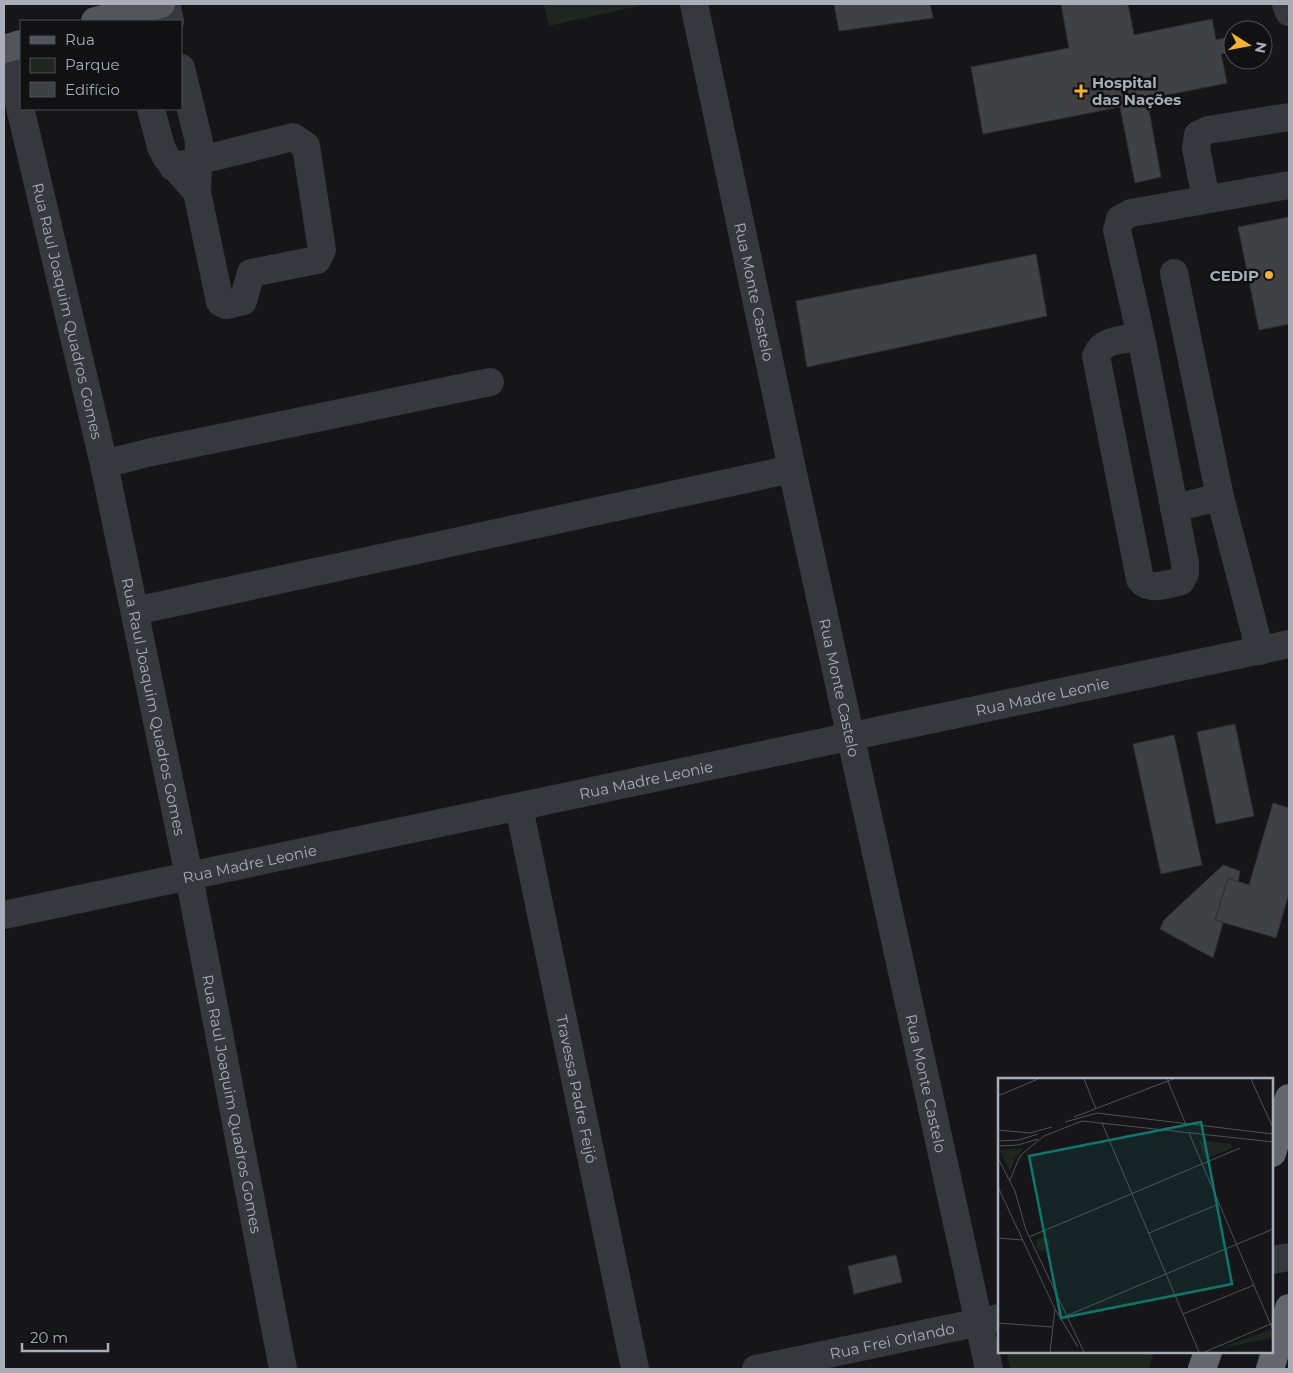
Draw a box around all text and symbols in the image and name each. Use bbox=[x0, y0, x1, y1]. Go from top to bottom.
legend bbox=[20, 20, 182, 110]
north arrow bbox=[1223, 20, 1273, 70]
text: Rua bbox=[65, 30, 95, 49]
text: N bbox=[1251, 40, 1271, 55]
text: Parque bbox=[65, 55, 120, 74]
place label: Hospital das Nações bbox=[1092, 73, 1181, 109]
text: Edifício bbox=[65, 80, 120, 99]
marker: Hospital das Nações bbox=[1074, 84, 1088, 98]
street label: Rua Raul Joaquim Quadros Gomes bbox=[29, 181, 107, 441]
street label: Rua Monte Castelo bbox=[731, 220, 779, 363]
place label: CEDIP bbox=[1210, 266, 1259, 285]
marker: CEDIP bbox=[1263, 269, 1275, 281]
street label: Rua Raul Joaquim Quadros Gomes bbox=[118, 576, 190, 837]
street label: Rua Monte Castelo bbox=[815, 616, 864, 759]
street label: Rua Madre Leonie bbox=[973, 673, 1111, 719]
street label: Rua Madre Leonie bbox=[577, 756, 715, 803]
street label: Rua Madre Leonie bbox=[181, 840, 318, 887]
street label: Rua Raul Joaquim Quadros Gomes bbox=[198, 973, 266, 1235]
street label: Rua Monte Castelo bbox=[902, 1012, 951, 1154]
street label: Travessa Padre Feijó bbox=[553, 1013, 602, 1165]
inset map bbox=[998, 1078, 1273, 1353]
street label: Rua Frei Orlando bbox=[828, 1318, 956, 1363]
scale bar bbox=[22, 1320, 109, 1352]
text: 20 m bbox=[30, 1328, 68, 1347]

